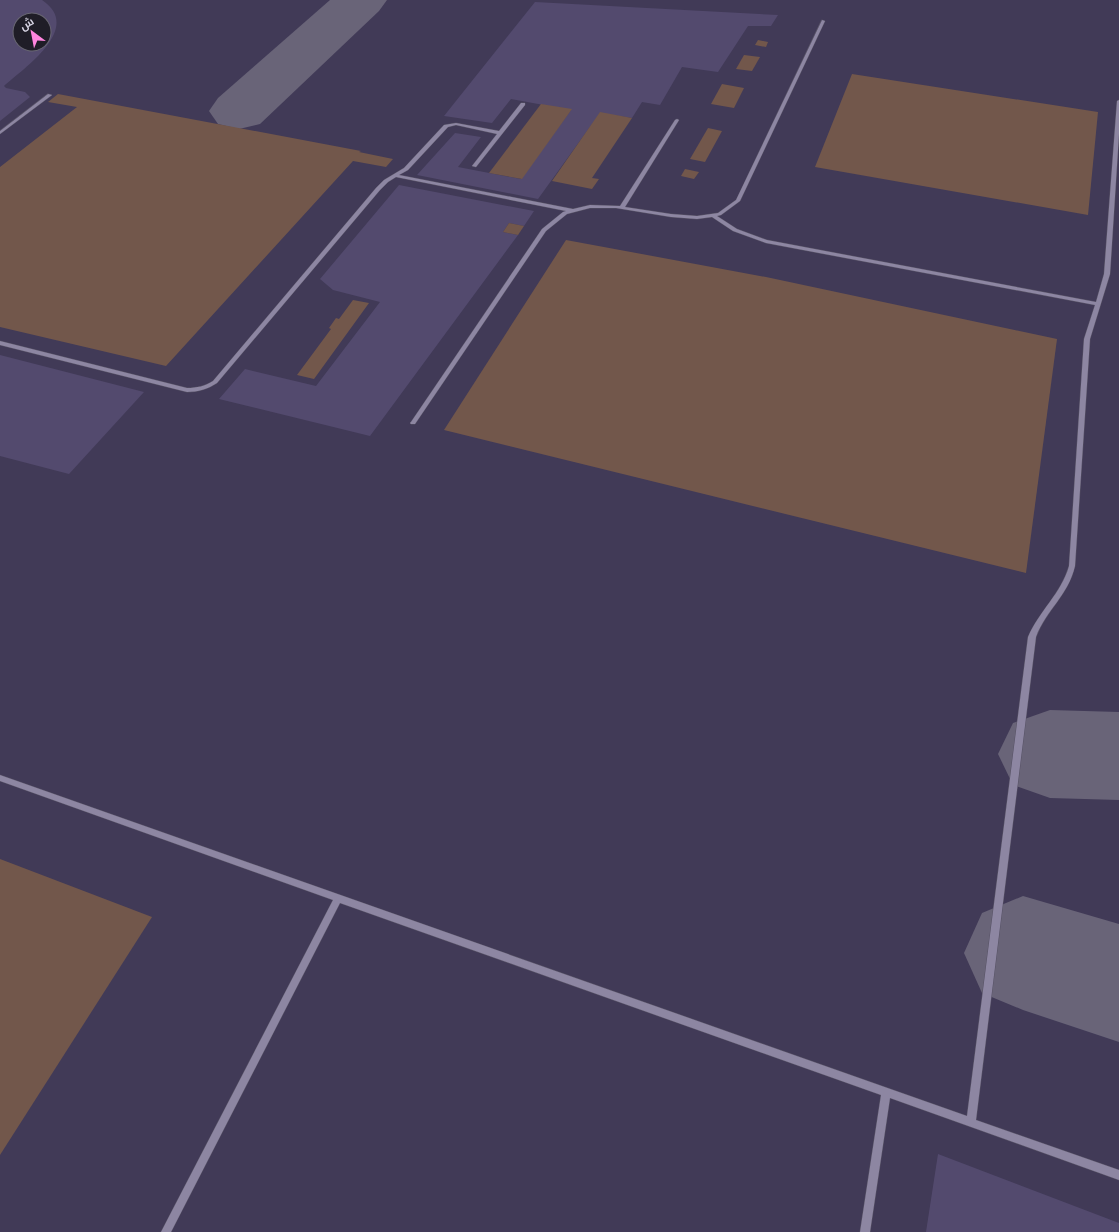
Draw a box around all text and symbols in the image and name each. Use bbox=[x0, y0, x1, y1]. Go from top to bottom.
north arrow bbox=[12, 12, 52, 52]
text: ش bbox=[18, 15, 36, 33]

